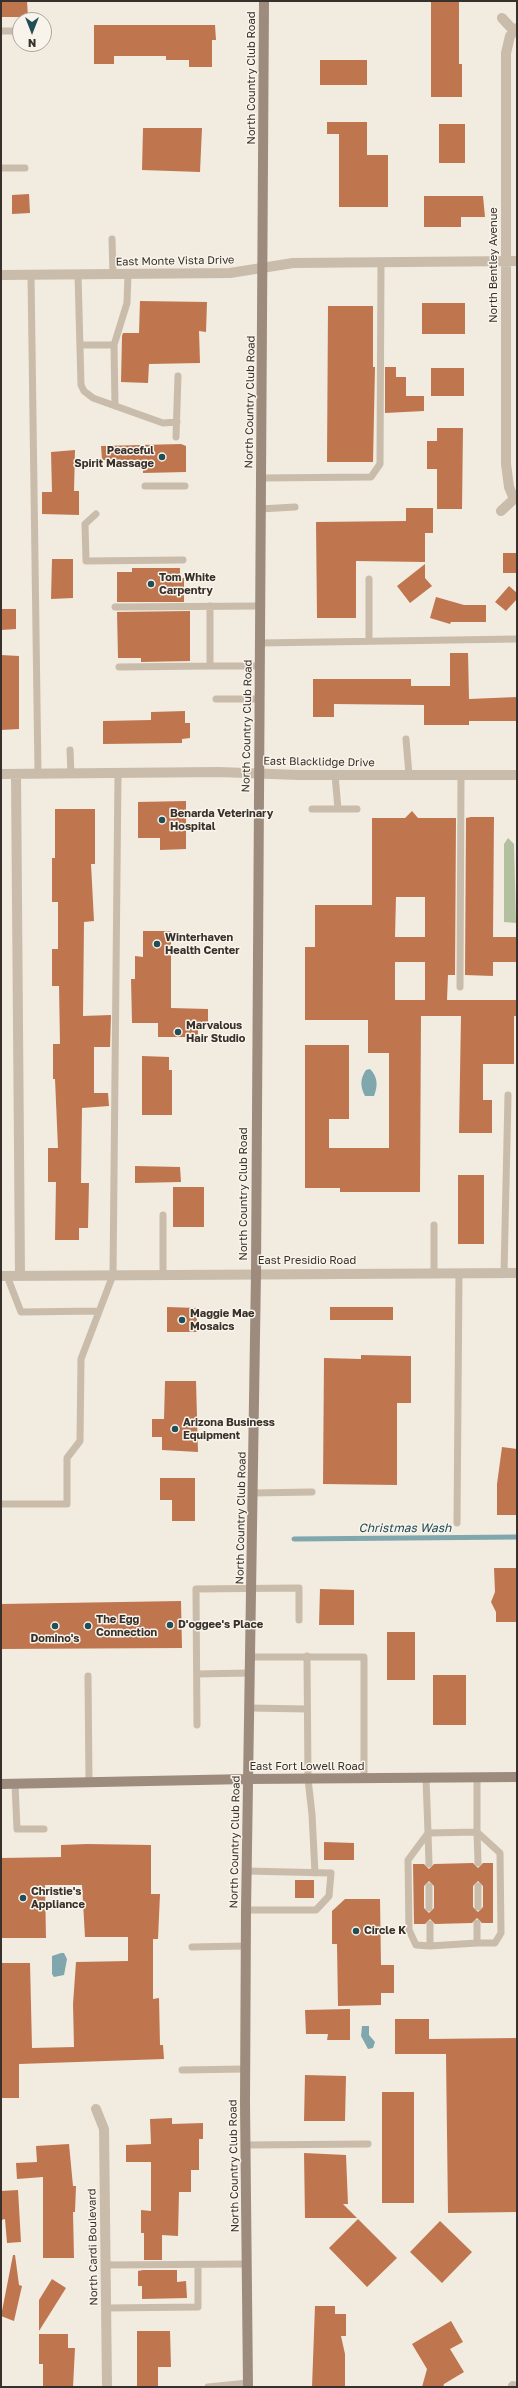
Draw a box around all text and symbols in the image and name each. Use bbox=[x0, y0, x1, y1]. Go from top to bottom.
north arrow bbox=[12, 12, 52, 52]
street label: North Country Club Road bbox=[245, 12, 259, 144]
text: N bbox=[28, 37, 36, 50]
street label: North Bentley Avenue bbox=[487, 207, 501, 323]
street label: East Monte Vista Drive bbox=[115, 253, 235, 269]
street label: North Country Club Road bbox=[242, 335, 258, 469]
place label: Peaceful Spirit Massage bbox=[74, 444, 154, 470]
marker: Peaceful Spirit Massage bbox=[157, 452, 167, 462]
place label: Tom White Carpentry bbox=[159, 571, 216, 597]
marker: Tom White Carpentry bbox=[146, 579, 156, 589]
street label: North Country Club Road bbox=[239, 659, 255, 793]
street label: East Blacklidge Drive bbox=[263, 754, 375, 770]
place label: Benarda Veterinary Hospital bbox=[170, 807, 273, 833]
marker: Benarda Veterinary Hospital bbox=[157, 815, 167, 825]
place label: Winterhaven Health Center bbox=[165, 931, 240, 957]
marker: Winterhaven Health Center bbox=[152, 939, 162, 949]
place label: Marvalous Hair Studio bbox=[186, 1019, 245, 1045]
marker: Marvalous Hair Studio bbox=[173, 1027, 183, 1037]
street label: North Country Club Road bbox=[237, 1128, 251, 1260]
street label: East Presidio Road bbox=[258, 1254, 356, 1268]
place label: Maggie Mae Mosaics bbox=[190, 1307, 255, 1333]
marker: Maggie Mae Mosaics bbox=[177, 1315, 187, 1325]
place label: Arizona Business Equipment bbox=[183, 1416, 275, 1442]
marker: Arizona Business Equipment bbox=[170, 1424, 180, 1434]
street label: North Country Club Road bbox=[233, 1451, 249, 1585]
water label: Christmas Wash bbox=[359, 1521, 451, 1535]
place label: The Egg Connection bbox=[96, 1613, 157, 1639]
place label: D'oggee's Place bbox=[178, 1618, 263, 1632]
marker: D'oggee's Place bbox=[165, 1620, 175, 1630]
marker: Domino's bbox=[50, 1621, 60, 1631]
marker: The Egg Connection bbox=[83, 1621, 93, 1631]
place label: Domino's bbox=[30, 1632, 80, 1646]
street label: East Fort Lowell Road bbox=[249, 1760, 365, 1774]
street label: North Country Club Road bbox=[227, 1775, 243, 1909]
place label: Christie's Appliance bbox=[31, 1885, 85, 1911]
marker: Christie's Appliance bbox=[18, 1893, 28, 1903]
place label: Circle K bbox=[364, 1924, 406, 1938]
marker: Circle K bbox=[351, 1926, 361, 1936]
street label: North Country Club Road bbox=[226, 2099, 242, 2233]
street label: North Cardi Boulevard bbox=[85, 2188, 101, 2306]

